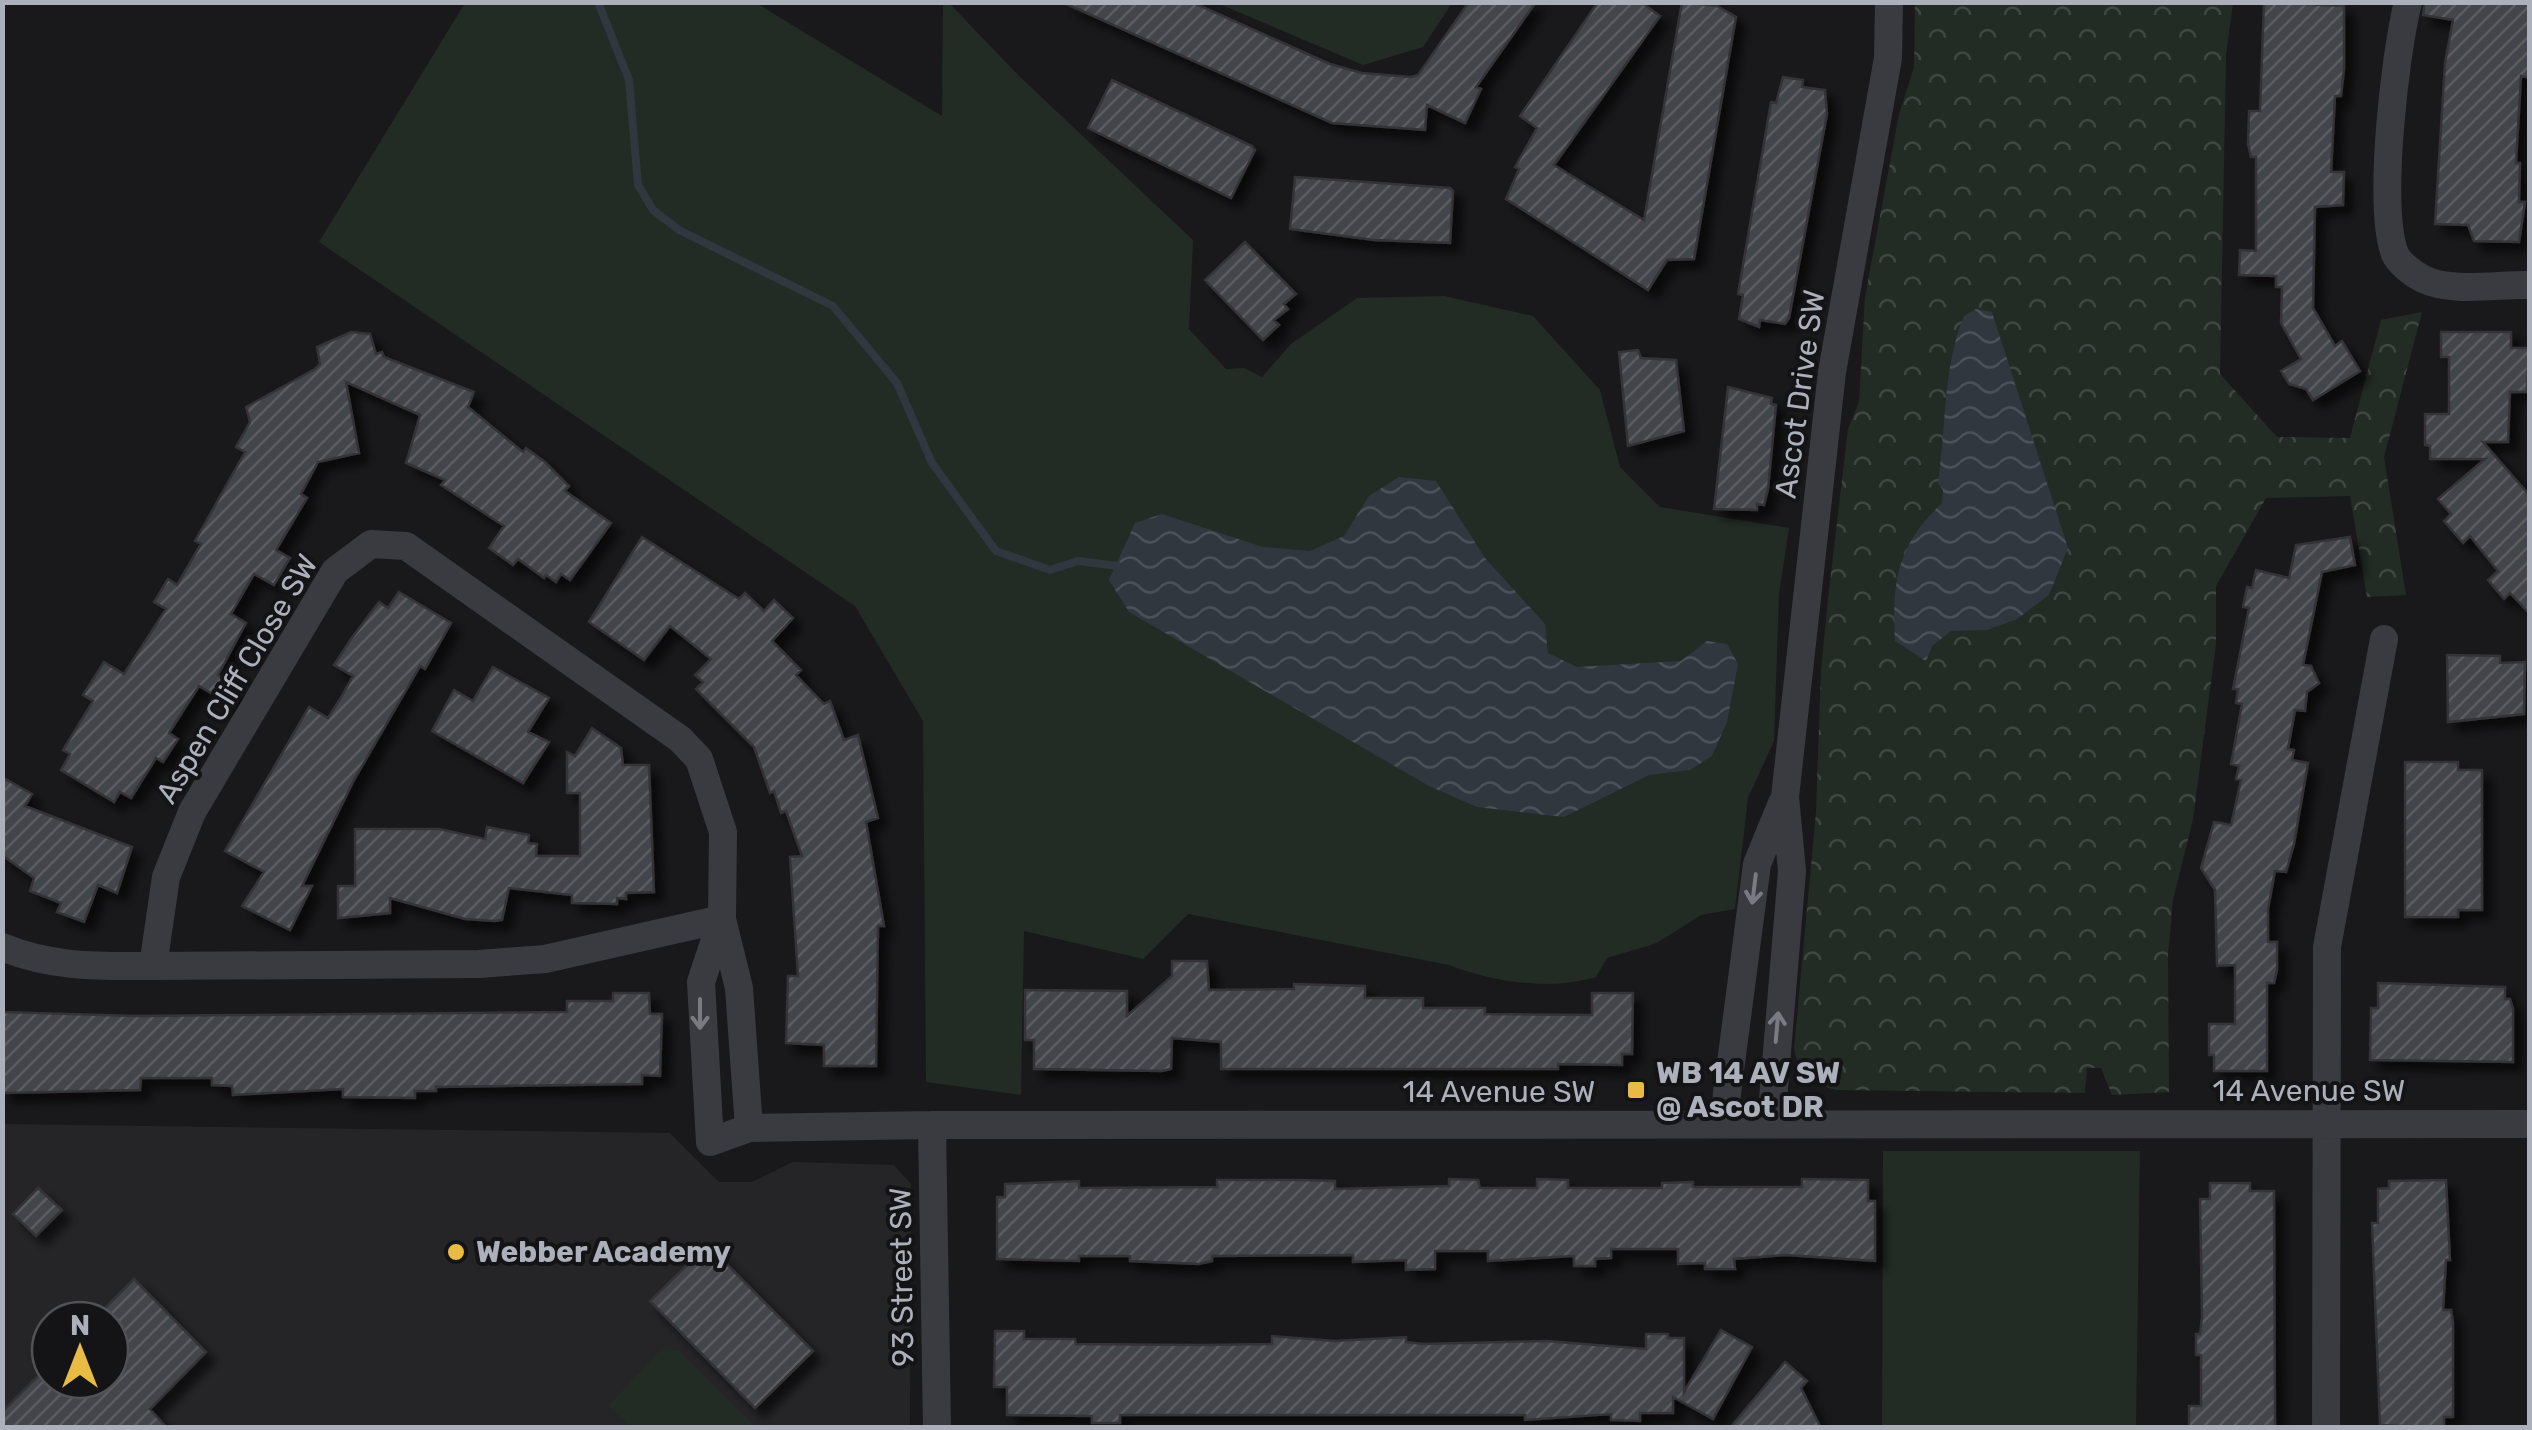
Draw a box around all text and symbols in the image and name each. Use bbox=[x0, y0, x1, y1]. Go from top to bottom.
street label: Ascot Drive SW bbox=[1768, 288, 1832, 500]
street label: Aspen Cliff Close SW bbox=[148, 548, 326, 810]
one-way arrow bbox=[1744, 872, 1763, 904]
one-way arrow bbox=[690, 996, 710, 1029]
one-way arrow bbox=[1768, 1011, 1787, 1043]
place label: WB 14 AV SW @ Ascot DR bbox=[1656, 1055, 1840, 1125]
street label: 14 Avenue SW bbox=[2213, 1073, 2405, 1109]
street label: 14 Avenue SW bbox=[1403, 1074, 1595, 1110]
marker: WB 14 AV SW @ Ascot DR bbox=[1625, 1079, 1647, 1101]
street label: 93 Street SW bbox=[882, 1187, 922, 1367]
place label: Webber Academy bbox=[476, 1234, 731, 1270]
marker: Webber Academy bbox=[445, 1241, 467, 1263]
north arrow bbox=[30, 1300, 130, 1400]
text: N bbox=[70, 1309, 90, 1342]

